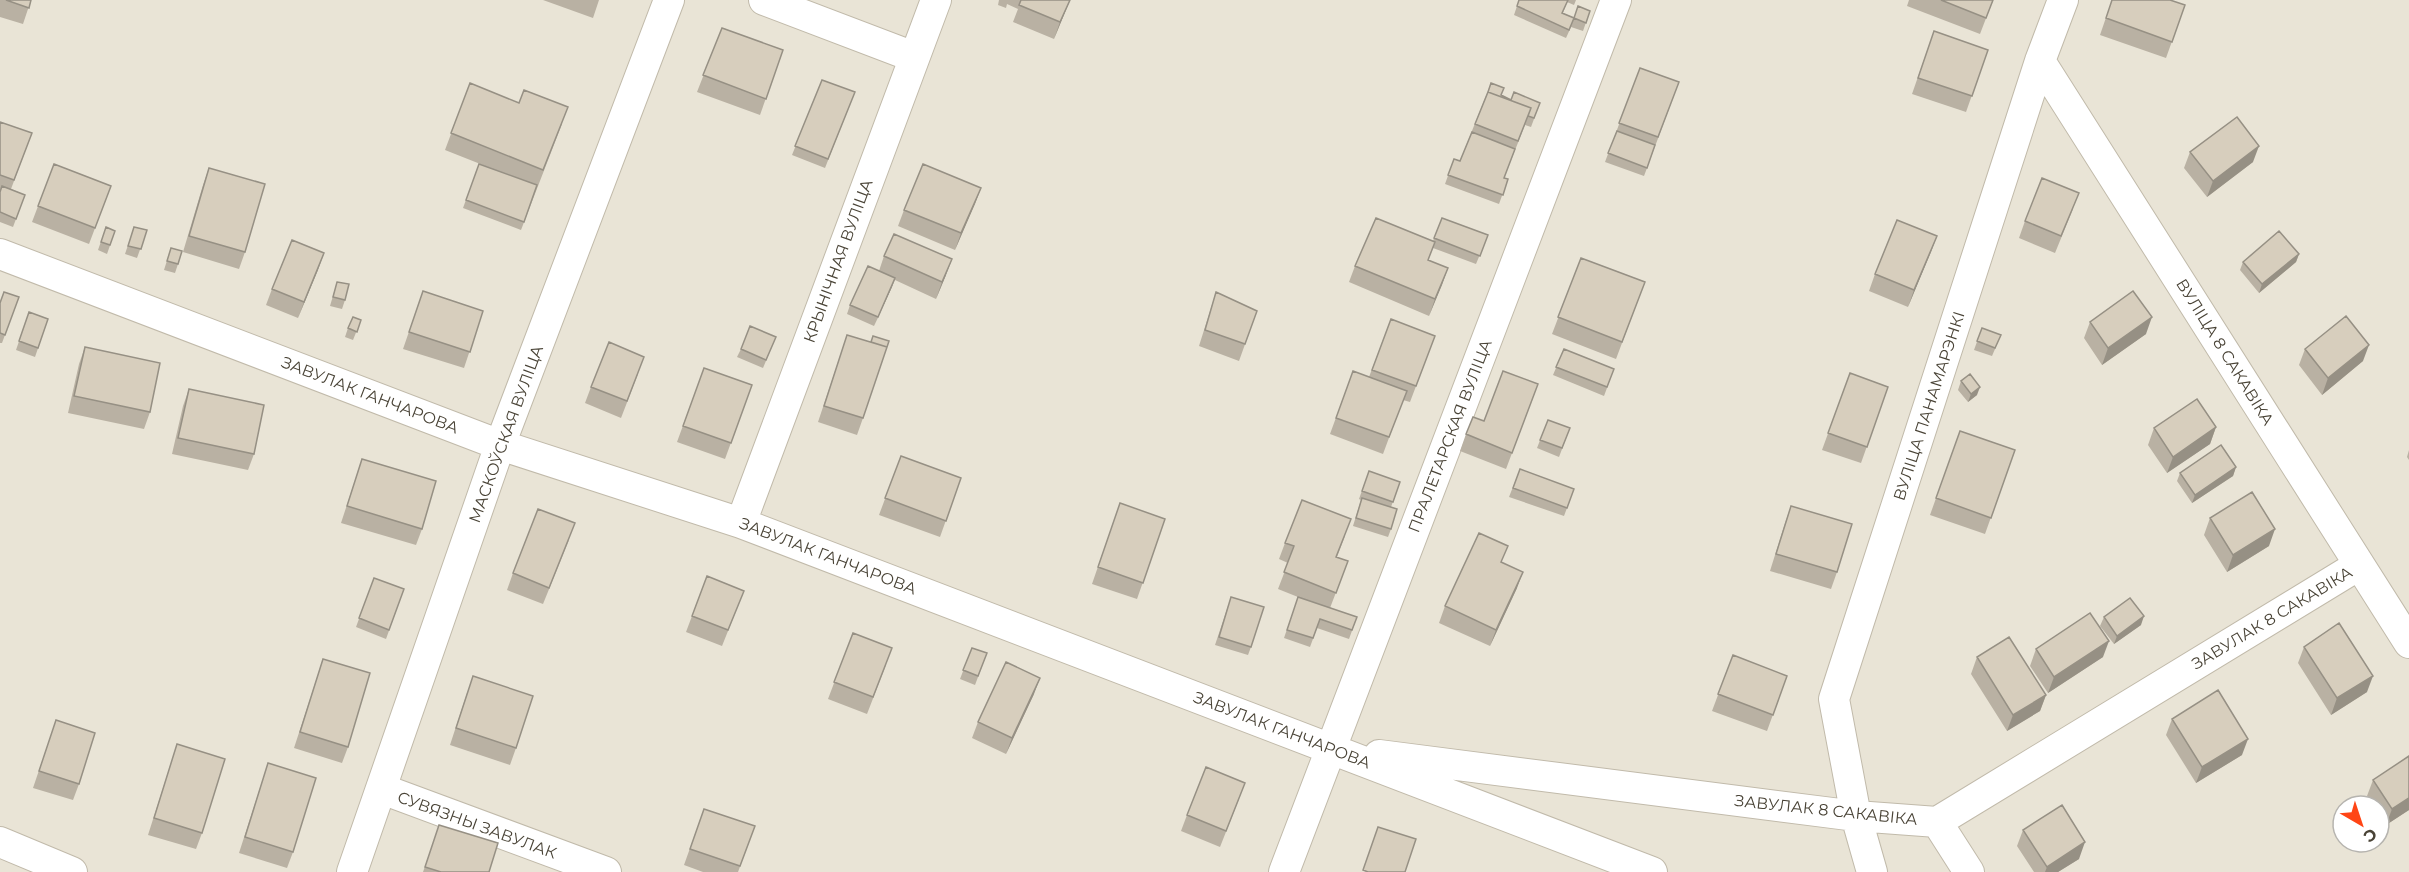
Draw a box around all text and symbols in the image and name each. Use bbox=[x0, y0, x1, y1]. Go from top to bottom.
street label: КРЫНІЧНАЯ ВУЛІЦА bbox=[800, 177, 876, 345]
street label: ВУЛІЦА 8 САКАВІКА bbox=[2172, 275, 2278, 429]
street label: ВУЛІЦА ПАНАМАРЭНКІ bbox=[1889, 309, 1969, 503]
street label: ПРАЛЕТАРСКАЯ ВУЛІЦА bbox=[1404, 337, 1496, 535]
street label: МАСКОЎСКАЯ ВУЛІЦА bbox=[465, 342, 547, 525]
street label: ЗАВУЛАК ГАНЧАРОВА bbox=[279, 352, 461, 438]
street label: ЗАВУЛАК ГАНЧАРОВА bbox=[737, 513, 919, 599]
street label: ЗАВУЛАК 8 САКАВІКА bbox=[2188, 563, 2356, 673]
street label: ЗАВУЛАК ГАНЧАРОВА bbox=[1191, 687, 1373, 773]
street label: СУВЯЗНЫ ЗАВУЛАК bbox=[395, 787, 559, 863]
street label: ЗАВУЛАК 8 САКАВІКА bbox=[1734, 791, 1918, 829]
north arrow bbox=[2331, 794, 2391, 854]
text: С bbox=[2359, 824, 2381, 847]

